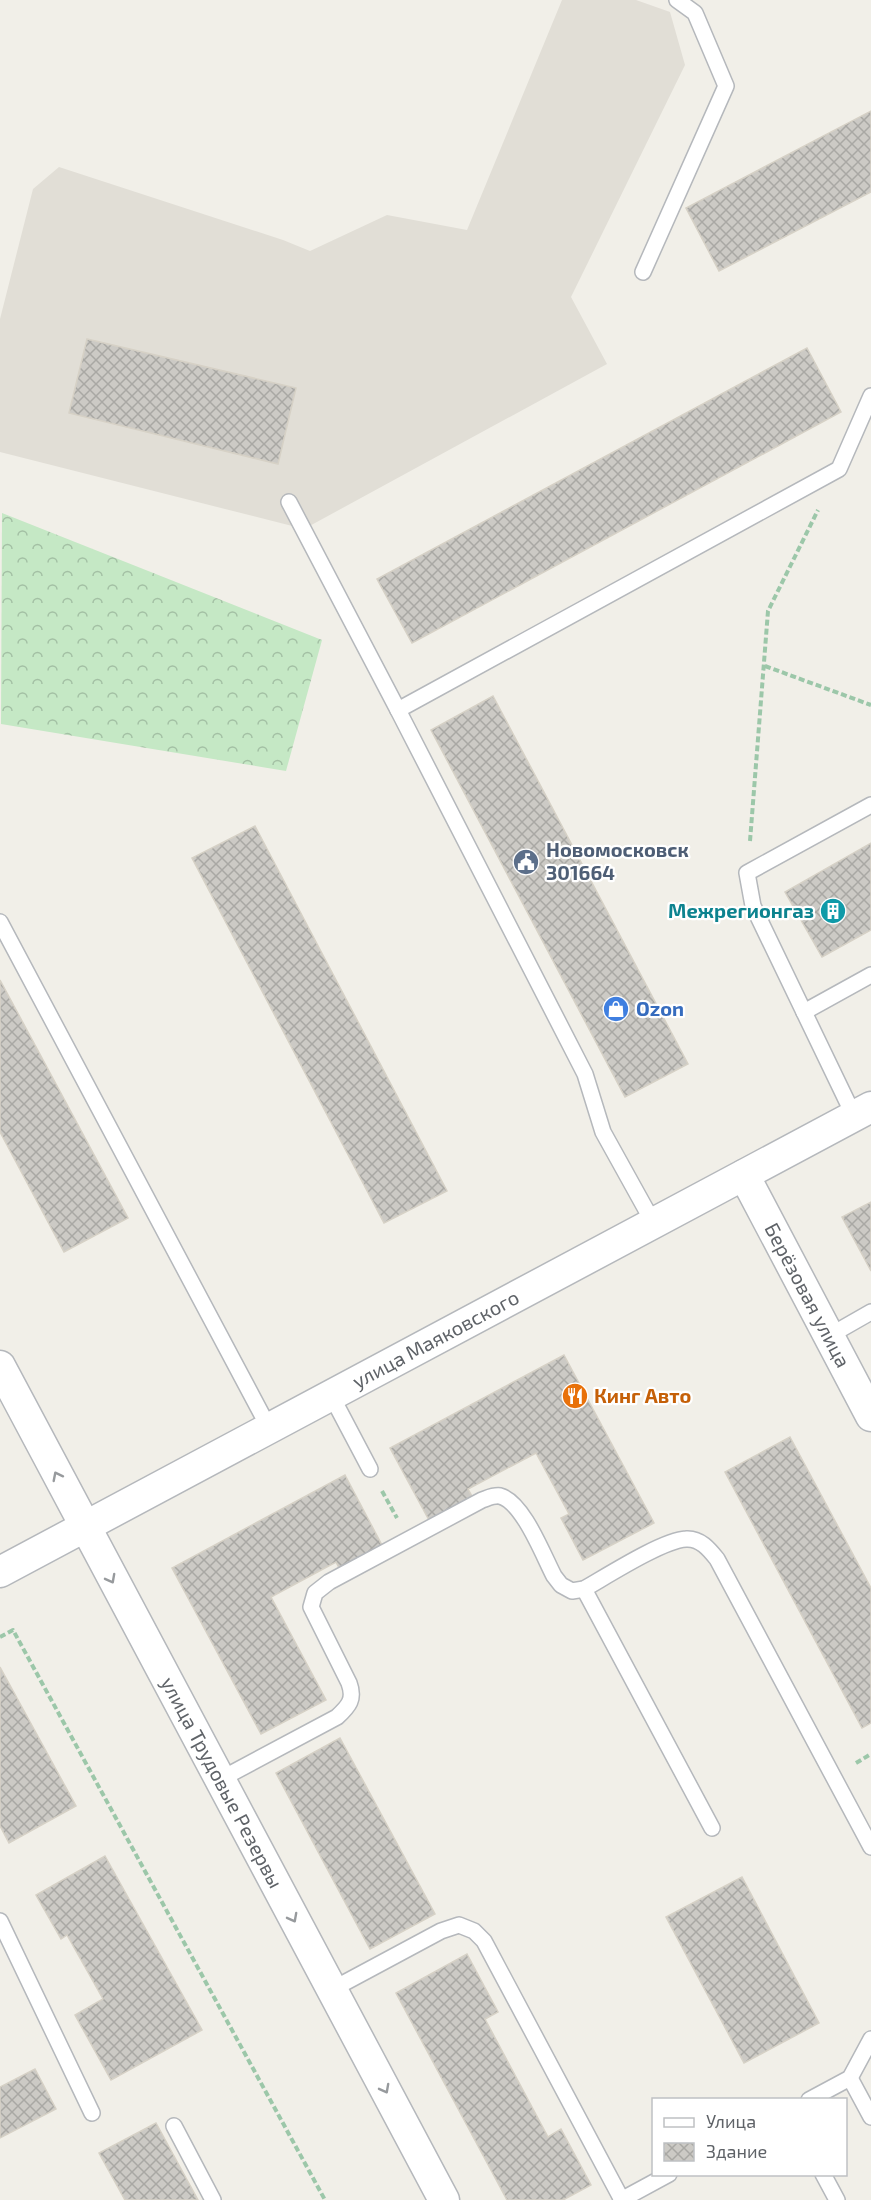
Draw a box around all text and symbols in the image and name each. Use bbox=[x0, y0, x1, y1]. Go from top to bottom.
place label: Новомосковск 301664 bbox=[546, 837, 689, 884]
public building icon: Новомосковск 301664 bbox=[511, 847, 541, 877]
building icon: Межрегионгаз bbox=[818, 896, 848, 926]
place label: Межрегионгаз bbox=[668, 898, 814, 922]
shop icon: Ozon bbox=[601, 994, 631, 1024]
place label: Ozon bbox=[636, 996, 684, 1020]
street label: Берёзовая улица bbox=[760, 1218, 856, 1371]
street label: улица Маяковского bbox=[348, 1284, 523, 1394]
restaurant icon: Кинг Авто bbox=[560, 1381, 590, 1411]
place label: Кинг Авто bbox=[594, 1383, 691, 1407]
one-way arrow bbox=[53, 1471, 64, 1482]
one-way arrow bbox=[104, 1573, 116, 1584]
street label: улица Трудовые Резервы bbox=[156, 1672, 289, 1892]
one-way arrow bbox=[286, 1911, 297, 1922]
one-way arrow bbox=[378, 2083, 389, 2094]
legend bbox=[652, 2098, 847, 2176]
text: Улица bbox=[706, 2110, 756, 2132]
text: Здание bbox=[706, 2140, 767, 2162]

